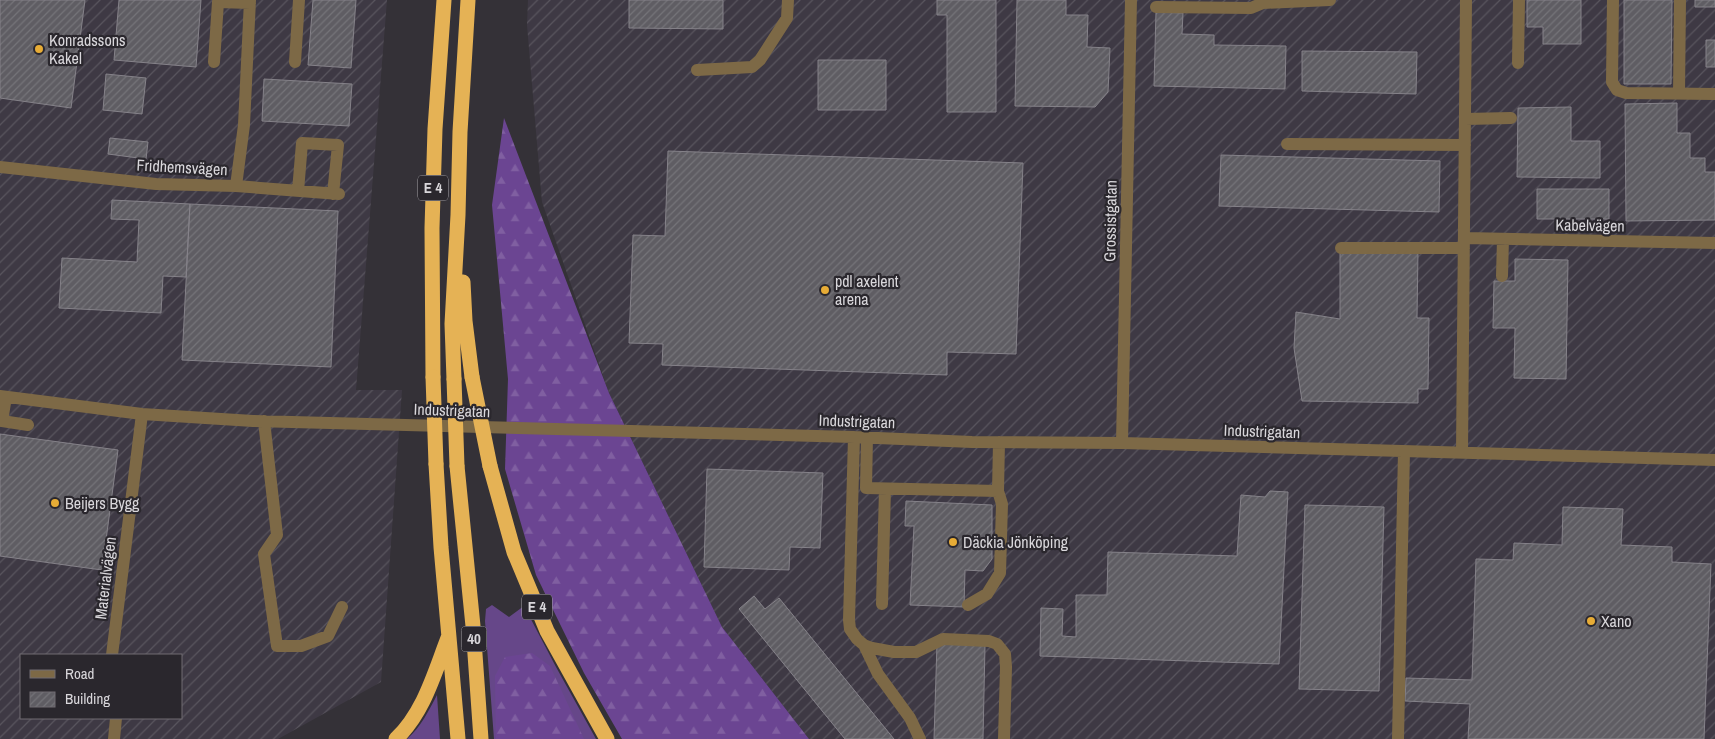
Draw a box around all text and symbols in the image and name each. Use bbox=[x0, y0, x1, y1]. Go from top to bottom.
place label: Konradssons Kakel bbox=[49, 29, 126, 69]
marker: Konradssons Kakel bbox=[33, 43, 45, 55]
street label: Fridhemsvägen bbox=[136, 154, 228, 180]
road number: E 4 bbox=[418, 176, 448, 200]
street label: Grossistgatan bbox=[1098, 180, 1122, 262]
street label: Kabelvägen bbox=[1555, 213, 1625, 237]
place label: pdl axelent arena bbox=[835, 270, 899, 310]
marker: pdl axelent arena bbox=[819, 284, 831, 296]
street label: Industrigatan bbox=[413, 398, 491, 422]
street label: Industrigatan bbox=[818, 409, 896, 433]
street label: Industrigatan bbox=[1223, 419, 1301, 443]
place label: Beijers Bygg bbox=[65, 492, 140, 514]
marker: Beijers Bygg bbox=[49, 497, 61, 509]
place label: Däckia Jönköping bbox=[963, 531, 1069, 553]
street label: Materialvägen bbox=[89, 535, 121, 621]
marker: Däckia Jönköping bbox=[947, 536, 959, 548]
road number: E 4 bbox=[522, 594, 552, 620]
place label: Xano bbox=[1601, 610, 1631, 632]
marker: Xano bbox=[1585, 615, 1597, 627]
road number: 40 bbox=[462, 626, 486, 652]
legend bbox=[20, 654, 182, 719]
text: Road bbox=[65, 663, 94, 684]
text: Building bbox=[65, 688, 110, 709]

